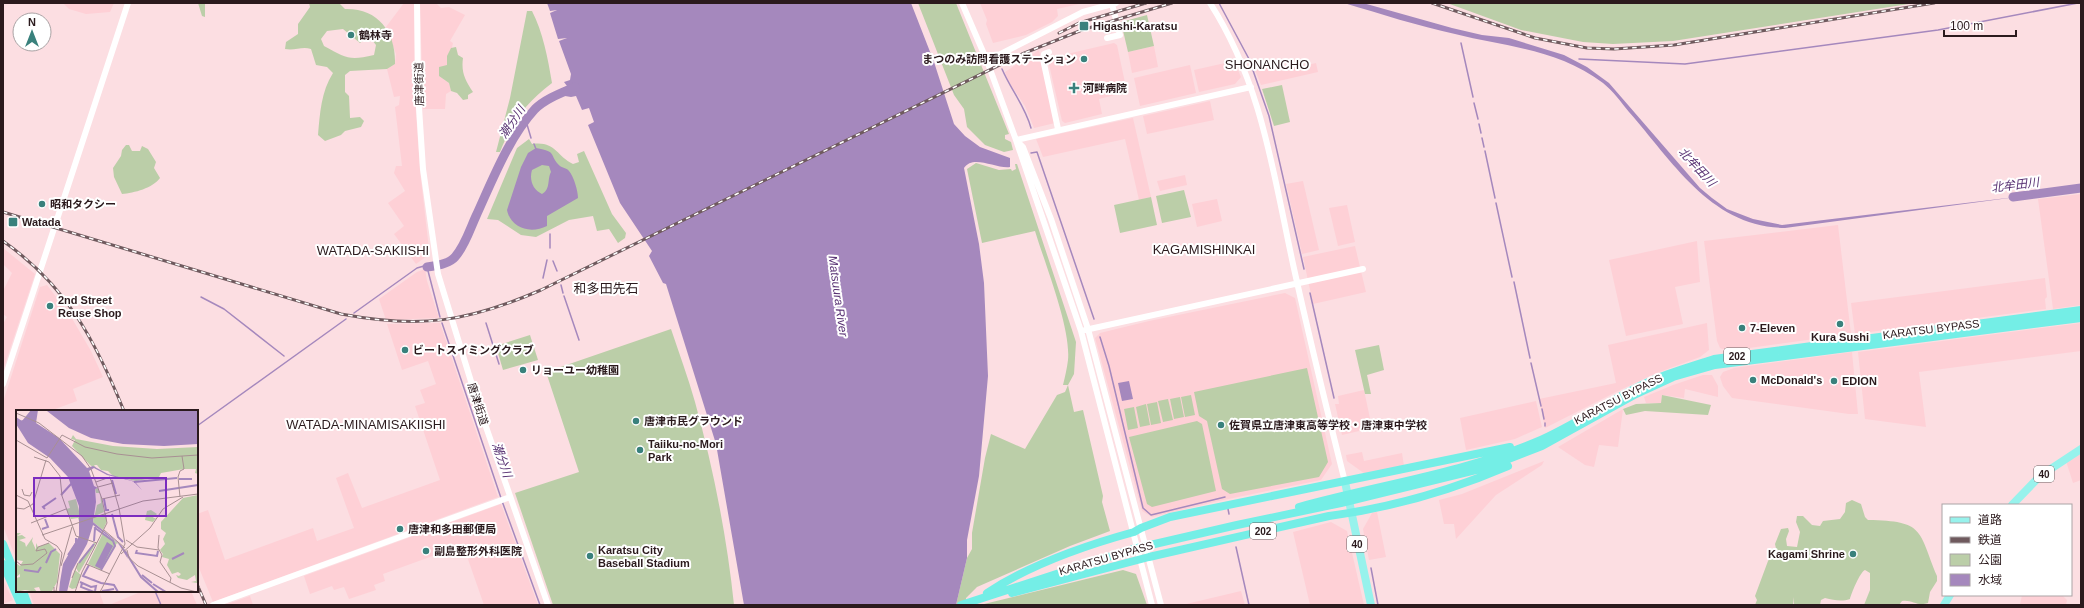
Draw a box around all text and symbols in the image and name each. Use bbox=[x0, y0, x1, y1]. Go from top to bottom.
north arrow bbox=[12, 12, 52, 52]
scale bar bbox=[1944, 12, 2016, 38]
text: N bbox=[28, 16, 36, 28]
text: 100 m bbox=[1950, 19, 1983, 33]
marker: Higashi-Karatsu bbox=[1078, 20, 1090, 32]
place label: Higashi-Karatsu bbox=[1093, 20, 1177, 32]
place label: 鶴林寺 bbox=[358, 29, 392, 41]
marker: 鶴林寺 bbox=[346, 30, 356, 40]
place label: まつのみ訪問看護ステーション bbox=[922, 53, 1076, 65]
marker: まつのみ訪問看護ステーション bbox=[1079, 54, 1089, 64]
district label: SHONANCHO bbox=[1225, 57, 1309, 72]
street label: 唐津街道 bbox=[413, 62, 425, 106]
marker: 河畔病院 bbox=[1068, 82, 1080, 94]
place label: 河畔病院 bbox=[1083, 82, 1127, 94]
water label: 潮分川 bbox=[496, 102, 529, 141]
water label: 北牟田川 bbox=[1676, 145, 1720, 191]
water label: 北牟田川 bbox=[1990, 175, 2042, 195]
place label: 昭和タクシー bbox=[50, 198, 116, 210]
marker: 昭和タクシー bbox=[37, 199, 47, 209]
marker: Watada bbox=[7, 216, 19, 228]
place label: Watada bbox=[22, 216, 62, 228]
district label: KAGAMISHINKAI bbox=[1153, 242, 1255, 257]
district label: WATADA-SAKIISHI bbox=[317, 243, 429, 258]
water label: Matsuura River bbox=[825, 255, 851, 338]
district label: 和多田先石 bbox=[573, 281, 639, 296]
place label: 2nd Street Reuse Shop bbox=[58, 294, 122, 319]
marker: 2nd Street Reuse Shop bbox=[45, 301, 55, 311]
street label: KARATSU BYPASS bbox=[1882, 317, 1980, 341]
marker: Kura Sushi bbox=[1835, 319, 1845, 329]
place label: 7-Eleven bbox=[1750, 322, 1796, 334]
marker: 7-Eleven bbox=[1737, 323, 1747, 333]
place label: Kura Sushi bbox=[1811, 331, 1869, 343]
place label: ビートスイミングクラブ bbox=[413, 344, 534, 356]
marker: ビートスイミングクラブ bbox=[400, 345, 410, 355]
road number: 202 bbox=[1724, 348, 1750, 364]
place label: リョーユー幼稚園 bbox=[531, 364, 619, 376]
marker: リョーユー幼稚園 bbox=[518, 365, 528, 375]
street label: KARATSU BYPASS bbox=[1572, 372, 1664, 426]
place label: McDonald's bbox=[1761, 374, 1822, 386]
marker: McDonald's bbox=[1748, 375, 1758, 385]
place label: EDION bbox=[1842, 375, 1877, 387]
marker: EDION bbox=[1829, 376, 1839, 386]
street label: 唐津街道 bbox=[465, 381, 491, 427]
inset map bbox=[16, 410, 198, 592]
place label: 唐津市民グラウンド bbox=[644, 415, 743, 427]
marker: 唐津市民グラウンド bbox=[631, 416, 641, 426]
district label: WATADA-MINAMISAKIISHI bbox=[286, 417, 446, 432]
place label: 佐賀県立唐津東高等学校・唐津東中学校 bbox=[1229, 419, 1427, 431]
marker: 佐賀県立唐津東高等学校・唐津東中学校 bbox=[1216, 420, 1226, 430]
place label: Taiiku-no-Mori Park bbox=[648, 438, 723, 463]
water label: 潮分川 bbox=[490, 441, 515, 481]
marker: Taiiku-no-Mori Park bbox=[635, 445, 645, 455]
road number: 40 bbox=[2034, 466, 2054, 482]
legend bbox=[1942, 504, 2072, 596]
text: 道路 bbox=[1978, 513, 2002, 527]
place label: 唐津和多田郵便局 bbox=[408, 523, 496, 535]
road number: 202 bbox=[1250, 523, 1276, 539]
marker: 唐津和多田郵便局 bbox=[395, 524, 405, 534]
text: 鉄道 bbox=[1978, 533, 2002, 547]
road number: 40 bbox=[1347, 536, 1367, 552]
street label: KARATSU BYPASS bbox=[1058, 539, 1154, 577]
place label: Karatsu City Baseball Stadium bbox=[598, 544, 690, 569]
place label: 副島整形外科医院 bbox=[434, 545, 522, 557]
marker: 副島整形外科医院 bbox=[421, 546, 431, 556]
place label: Kagami Shrine bbox=[1768, 548, 1845, 560]
marker: Kagami Shrine bbox=[1848, 549, 1858, 559]
marker: Karatsu City Baseball Stadium bbox=[585, 551, 595, 561]
text: 公園 bbox=[1978, 553, 2002, 567]
text: 水域 bbox=[1978, 573, 2002, 587]

